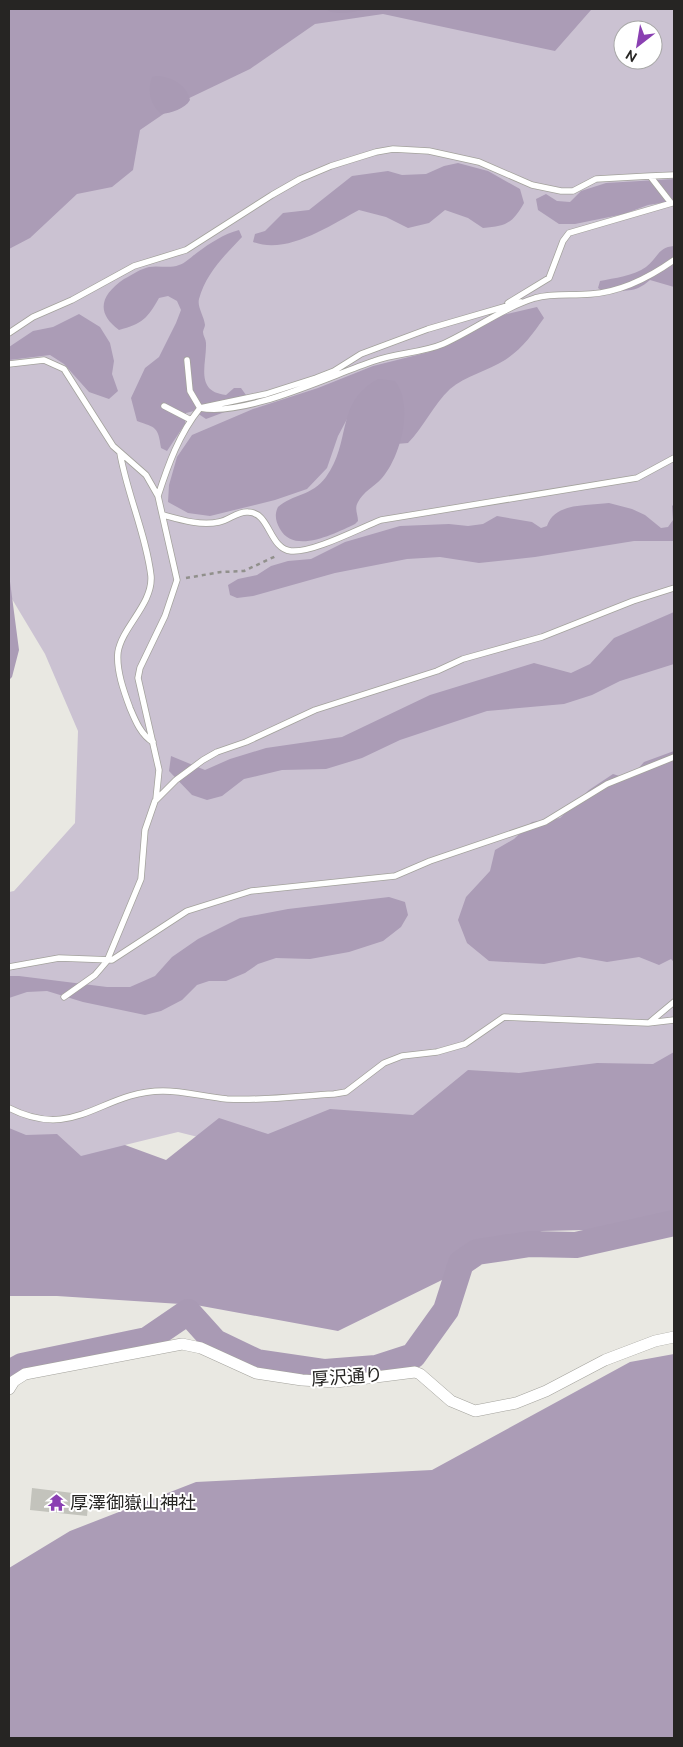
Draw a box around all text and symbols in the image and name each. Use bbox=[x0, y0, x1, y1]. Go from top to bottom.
north arrow bbox=[613, 20, 663, 70]
text: N bbox=[623, 47, 640, 66]
street label: 厚沢通り bbox=[310, 1364, 384, 1388]
place label: 厚澤御嶽山神社 bbox=[70, 1492, 196, 1512]
temple icon: 厚澤御嶽山神社 bbox=[46, 1493, 66, 1513]

